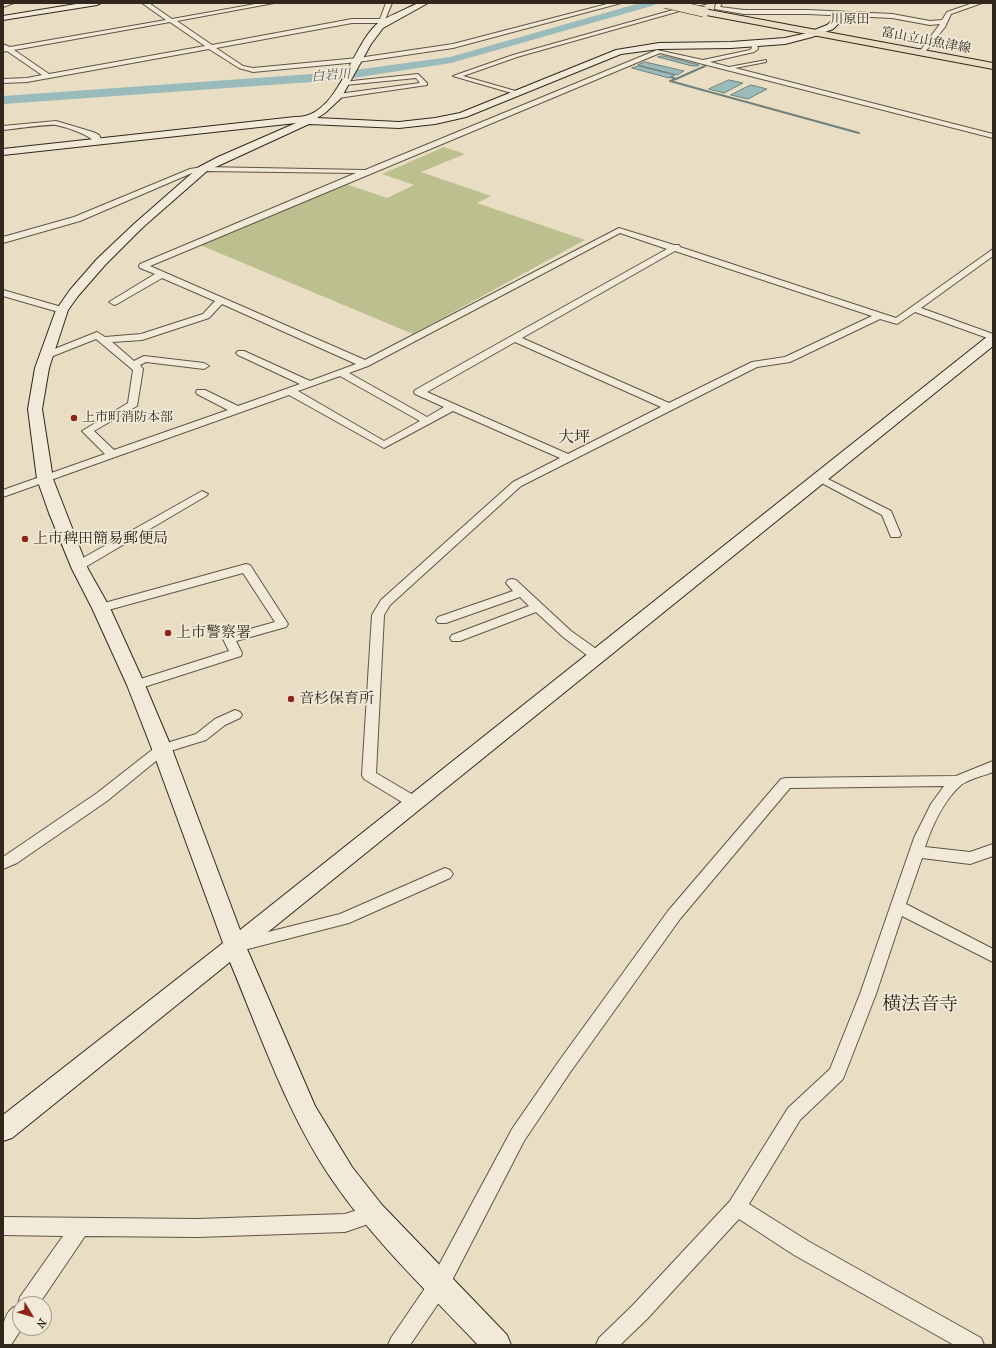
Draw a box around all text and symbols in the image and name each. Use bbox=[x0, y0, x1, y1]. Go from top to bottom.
district label: 川原田 bbox=[831, 12, 869, 28]
street label: 富山立山魚津線 bbox=[880, 25, 972, 57]
water label: 白岩川 bbox=[311, 67, 351, 85]
place label: 上市町消防本部 bbox=[82, 410, 173, 426]
marker: 上市町消防本部 bbox=[69, 413, 79, 423]
district label: 大坪 bbox=[558, 428, 590, 448]
place label: 上市稗田簡易郵便局 bbox=[33, 530, 168, 548]
marker: 上市稗田簡易郵便局 bbox=[20, 534, 30, 544]
place label: 上市警察署 bbox=[176, 624, 251, 642]
marker: 上市警察署 bbox=[163, 628, 173, 638]
place label: 音杉保育所 bbox=[299, 690, 374, 708]
marker: 音杉保育所 bbox=[286, 694, 296, 704]
district label: 横法音寺 bbox=[882, 994, 958, 1016]
north arrow bbox=[12, 1296, 52, 1336]
text: N bbox=[33, 1316, 49, 1330]

